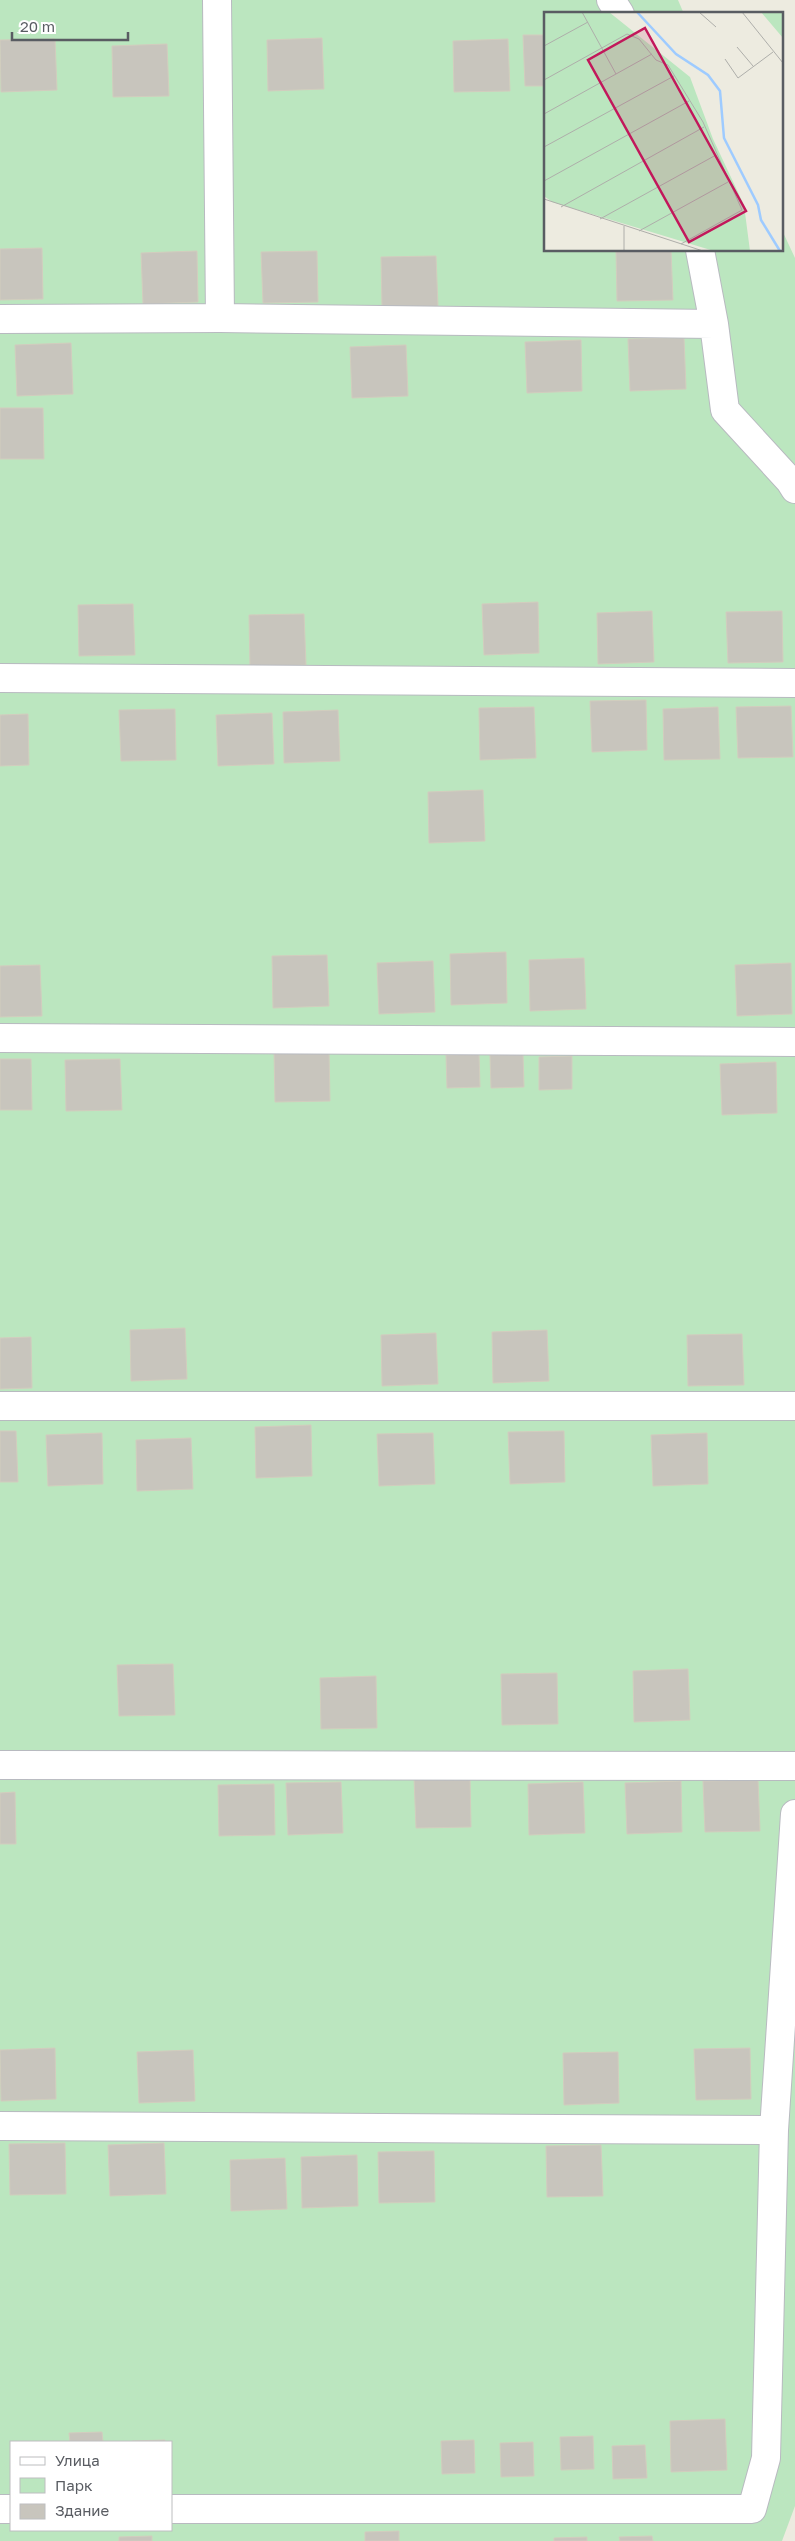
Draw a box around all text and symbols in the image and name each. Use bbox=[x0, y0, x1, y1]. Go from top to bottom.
scale bar bbox=[12, 10, 129, 42]
inset map bbox=[544, 12, 782, 251]
text: 20 m bbox=[20, 17, 55, 35]
legend bbox=[10, 2441, 172, 2531]
text: Улица bbox=[55, 2451, 100, 2469]
text: Парк bbox=[55, 2476, 93, 2494]
text: Здание bbox=[55, 2501, 109, 2519]

